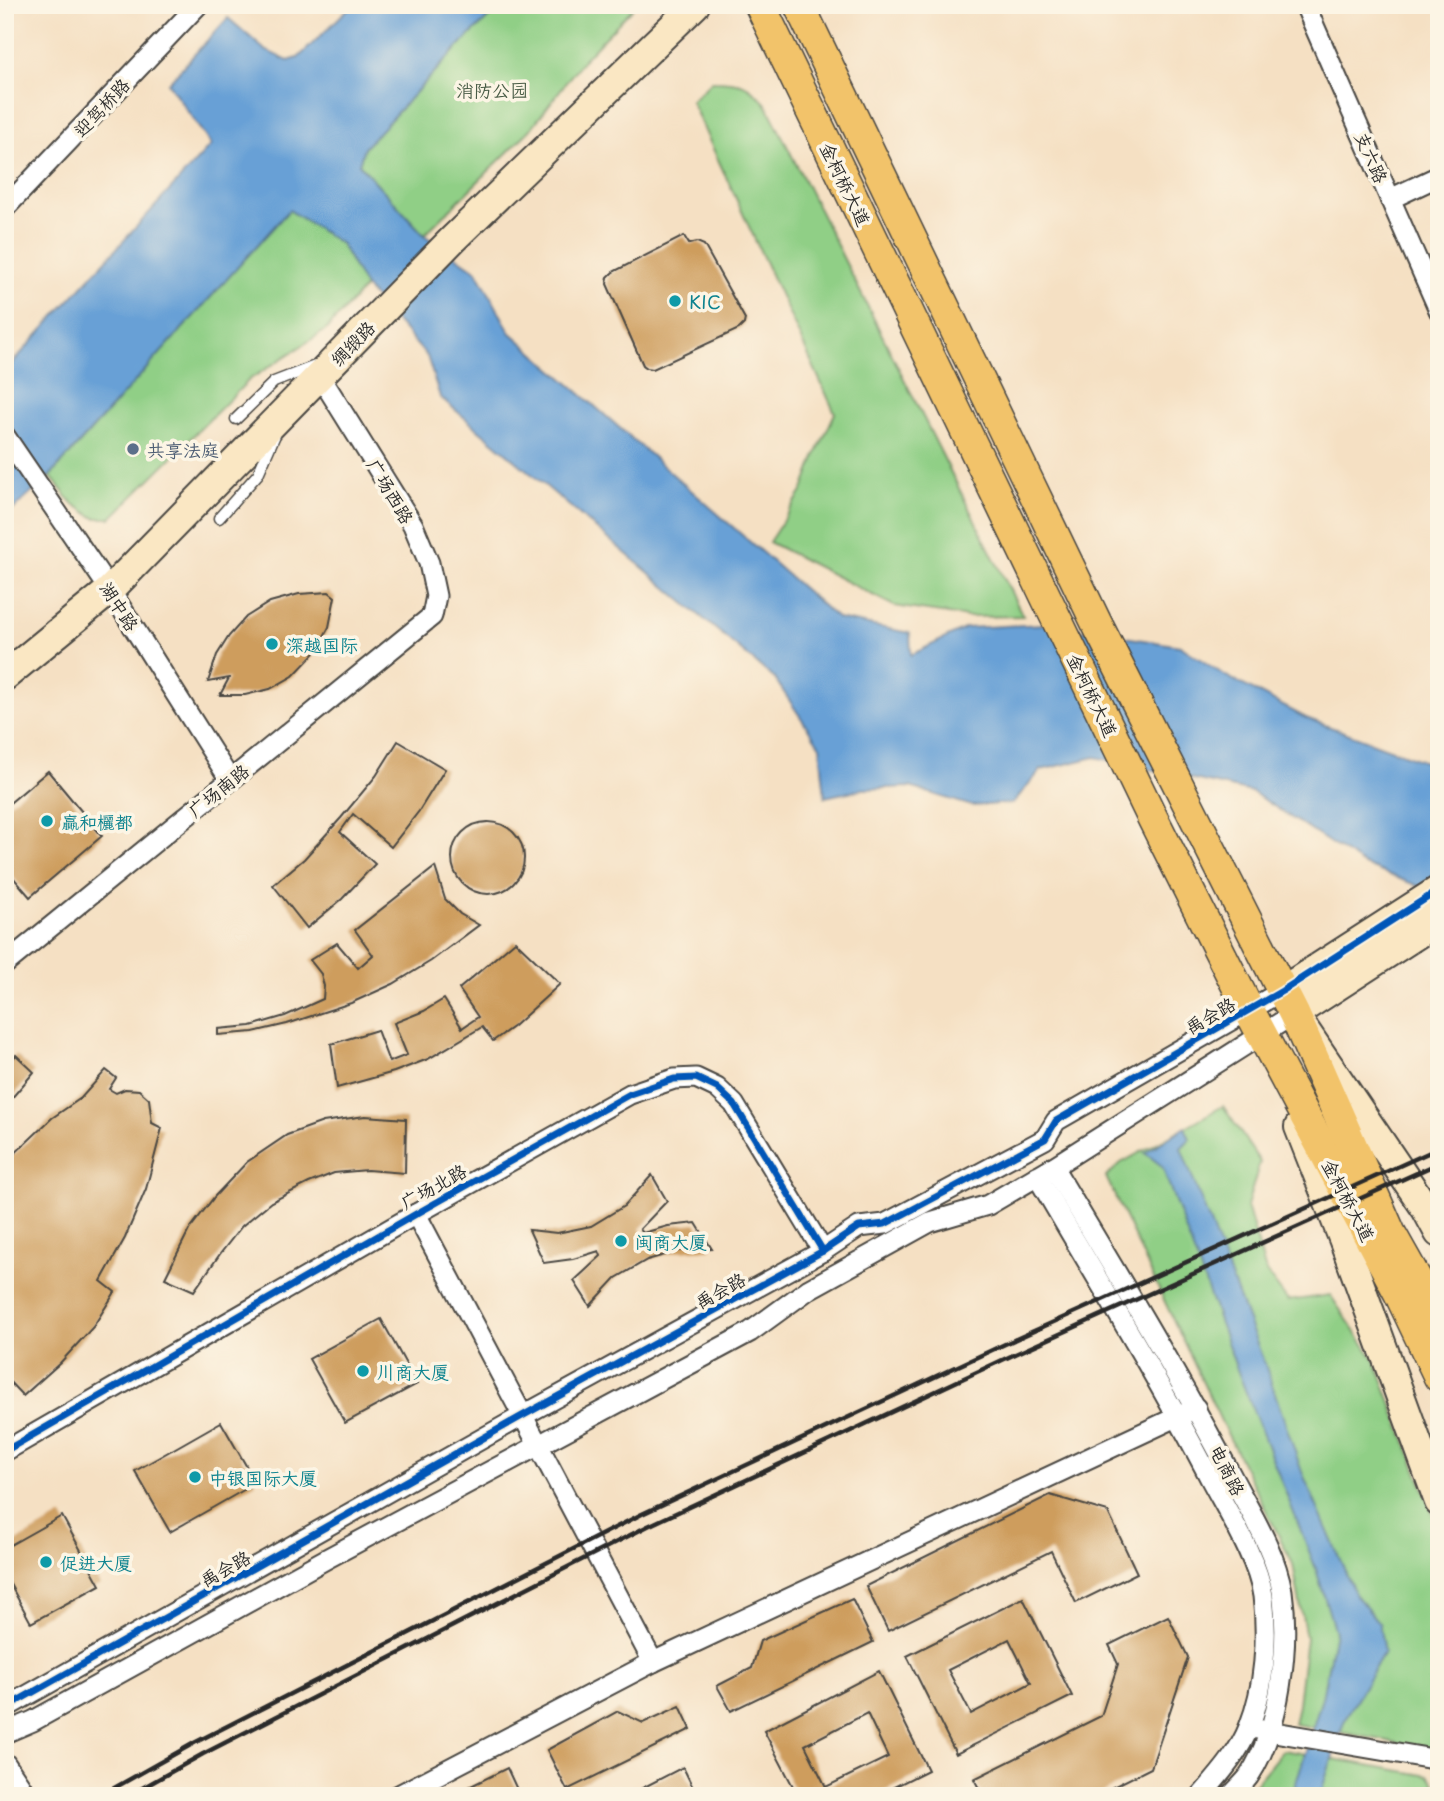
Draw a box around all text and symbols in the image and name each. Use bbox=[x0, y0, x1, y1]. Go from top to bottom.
street label: 迎驾桥路 bbox=[67, 71, 135, 143]
park label: 消防公园 bbox=[456, 76, 528, 103]
street label: 支六路 bbox=[1349, 127, 1395, 187]
street label: 金柯桥大道 bbox=[814, 138, 878, 230]
place label: KIC bbox=[689, 288, 721, 315]
marker: KIC bbox=[667, 293, 683, 309]
street label: 绸缎路 bbox=[324, 314, 380, 372]
place label: 共享法庭 bbox=[147, 436, 219, 463]
marker: 共享法庭 bbox=[125, 441, 141, 457]
street label: 广场西路 bbox=[361, 453, 421, 529]
street label: 湖中路 bbox=[94, 576, 146, 636]
place label: 深越国际 bbox=[286, 631, 358, 658]
marker: 深越国际 bbox=[264, 636, 280, 652]
street label: 金柯桥大道 bbox=[1061, 649, 1125, 741]
street label: 广场南路 bbox=[182, 757, 254, 823]
place label: 赢和欐都 bbox=[61, 808, 133, 835]
marker: 赢和欐都 bbox=[39, 813, 55, 829]
street label: 禹会路 bbox=[1180, 990, 1240, 1040]
street label: 金柯桥大道 bbox=[1316, 1154, 1382, 1246]
street label: 广场北路 bbox=[395, 1157, 471, 1215]
place label: 闽商大厦 bbox=[635, 1228, 707, 1255]
marker: 闽商大厦 bbox=[613, 1233, 629, 1249]
street label: 禹会路 bbox=[690, 1265, 750, 1315]
place label: 川商大厦 bbox=[377, 1358, 449, 1385]
marker: 川商大厦 bbox=[355, 1363, 371, 1379]
street label: 电商路 bbox=[1204, 1440, 1252, 1500]
place label: 中银国际大厦 bbox=[209, 1464, 317, 1491]
marker: 中银国际大厦 bbox=[187, 1469, 203, 1485]
street label: 禹会路 bbox=[195, 1543, 255, 1593]
place label: 促进大厦 bbox=[60, 1549, 132, 1576]
marker: 促进大厦 bbox=[38, 1554, 54, 1570]

